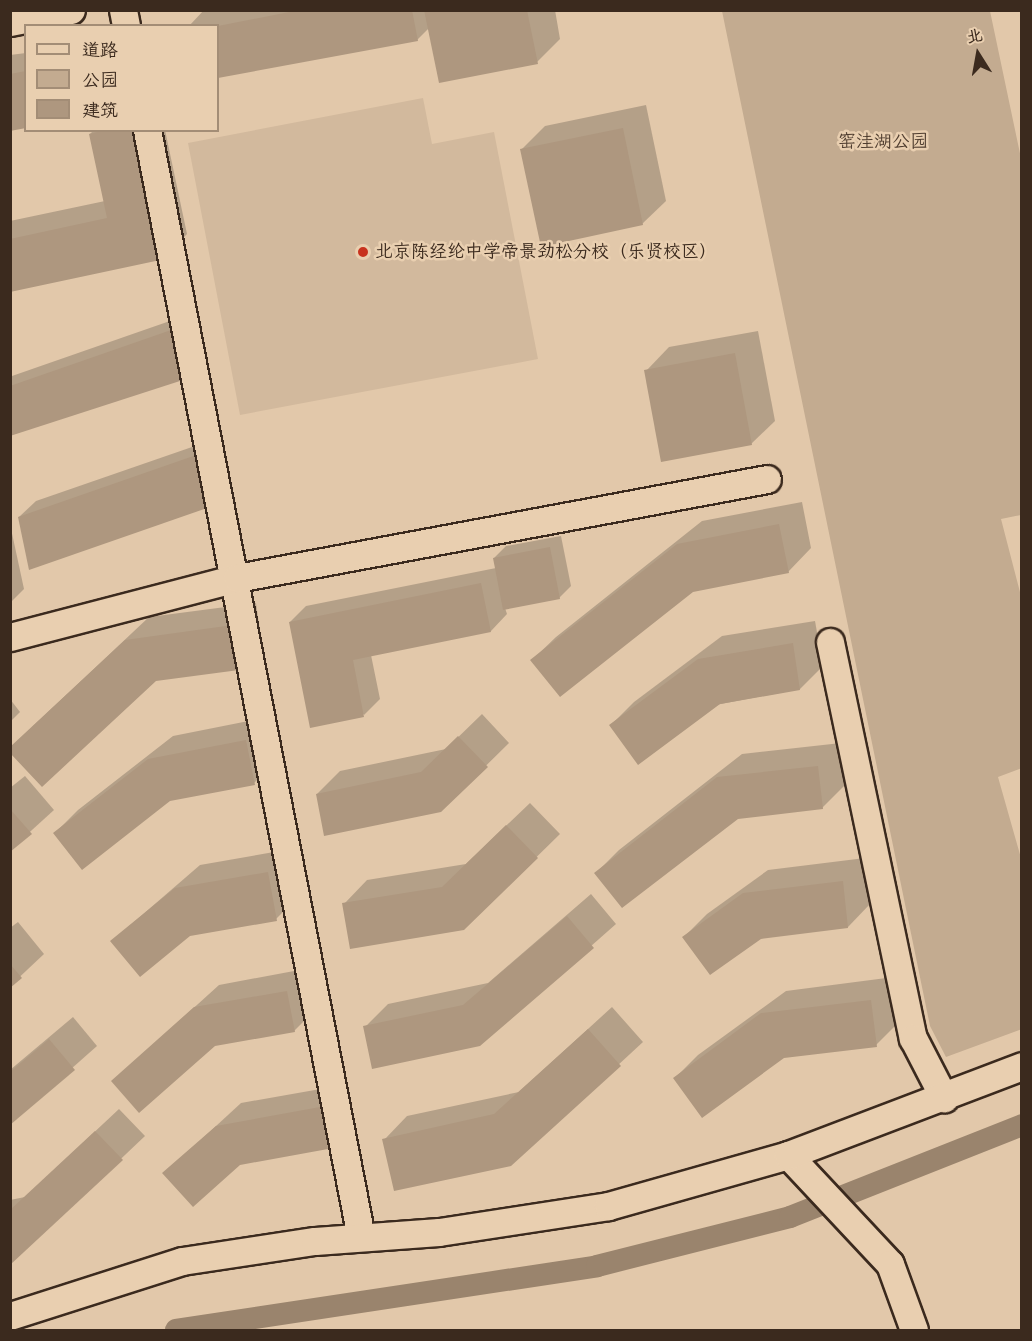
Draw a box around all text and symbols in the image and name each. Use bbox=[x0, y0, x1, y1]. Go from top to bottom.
legend bbox=[24, 24, 219, 132]
north arrow bbox=[948, 24, 1008, 84]
text: 北 bbox=[965, 25, 984, 48]
text: 道路 bbox=[82, 39, 118, 62]
text: 公园 bbox=[82, 69, 118, 92]
text: 建筑 bbox=[82, 99, 118, 122]
park label: 窑洼湖公园 bbox=[838, 131, 928, 153]
place label: 北京陈经纶中学帝景劲松分校（乐贤校区） bbox=[375, 241, 717, 263]
marker: 北京陈经纶中学帝景劲松分校（乐贤校区） bbox=[356, 245, 370, 259]

